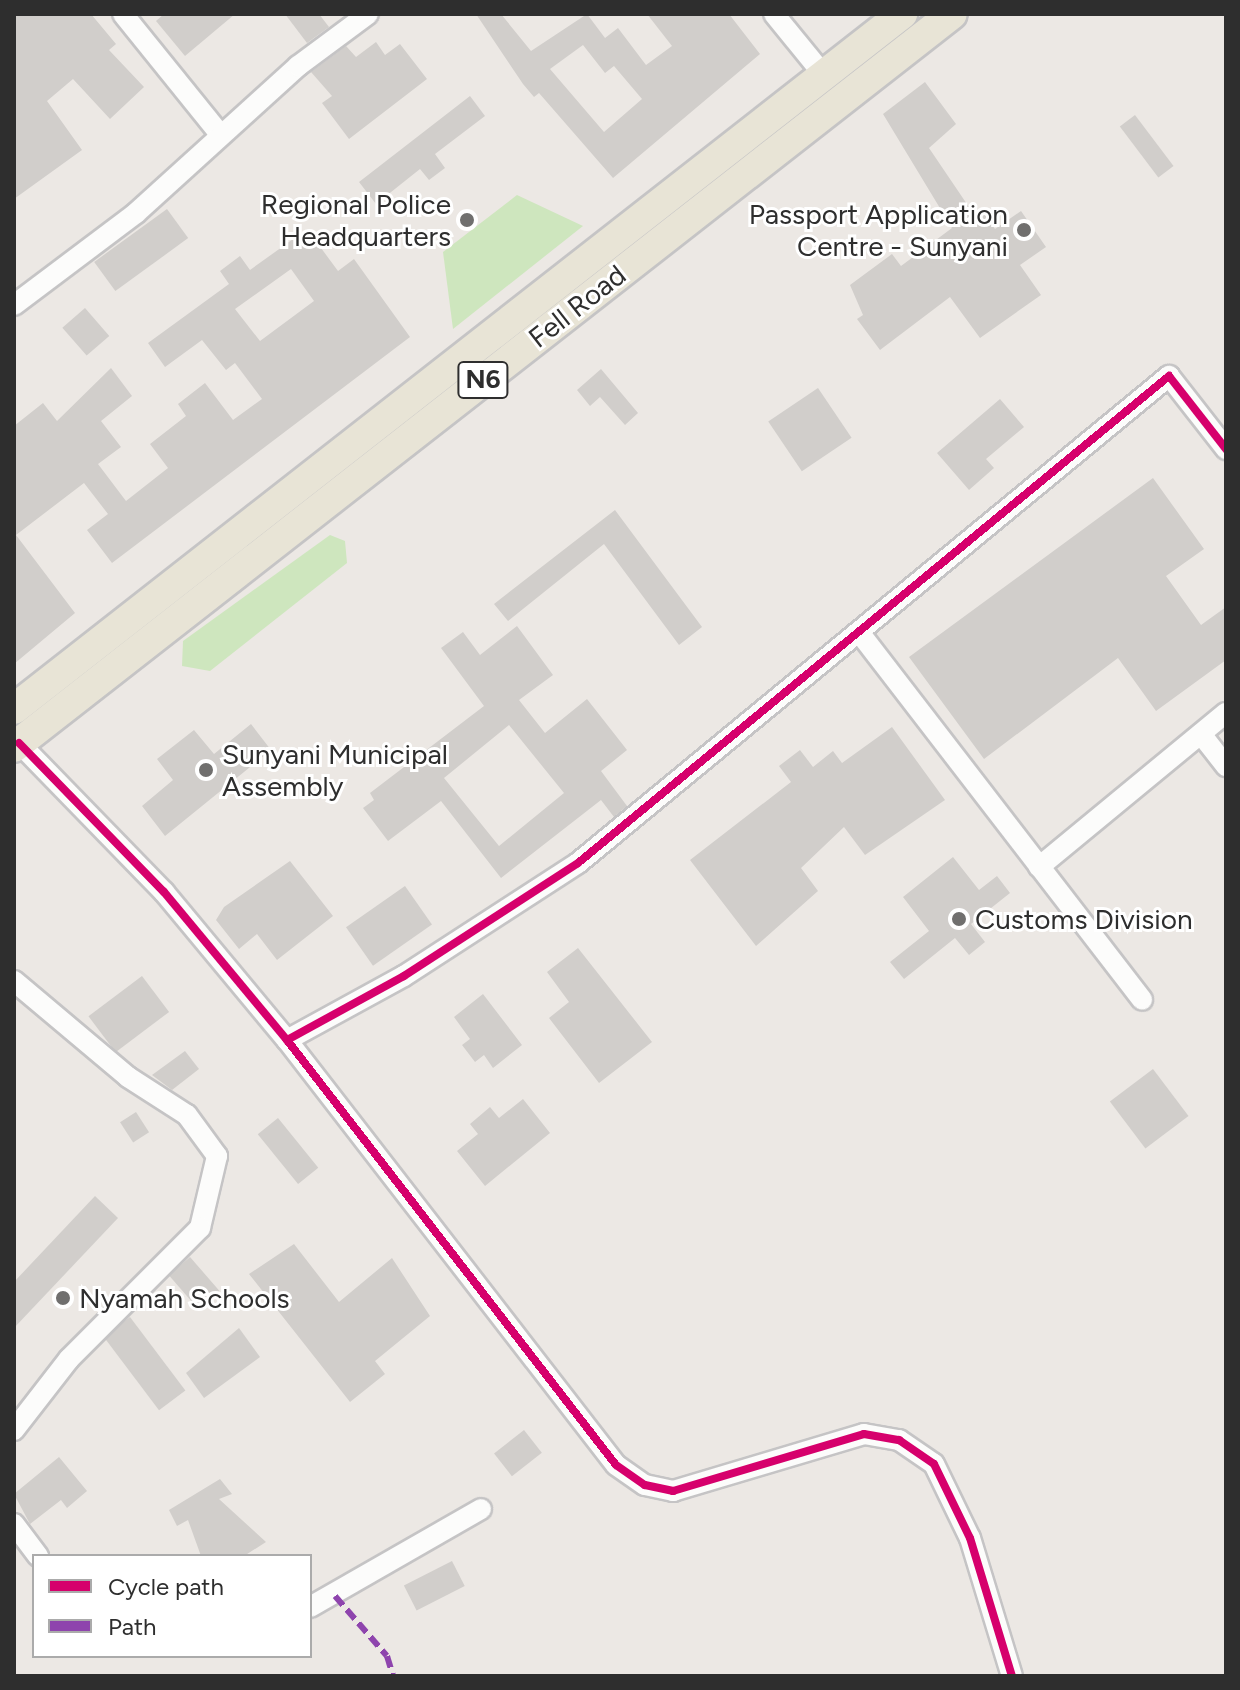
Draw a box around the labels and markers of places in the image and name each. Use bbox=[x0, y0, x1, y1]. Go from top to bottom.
place label: Regional Police Headquarters bbox=[261, 187, 451, 253]
place label: Passport Application Centre - Sunyani bbox=[749, 197, 1008, 263]
marker: Regional Police Headquarters bbox=[458, 211, 476, 229]
marker: Passport Application Centre - Sunyani bbox=[1015, 221, 1033, 239]
place label: Sunyani Municipal Assembly bbox=[222, 737, 448, 803]
marker: Sunyani Municipal Assembly bbox=[197, 761, 215, 779]
place label: Customs Division bbox=[975, 902, 1193, 936]
marker: Customs Division bbox=[950, 910, 968, 928]
place label: Nyamah Schools bbox=[79, 1281, 290, 1315]
marker: Nyamah Schools bbox=[54, 1289, 72, 1307]

